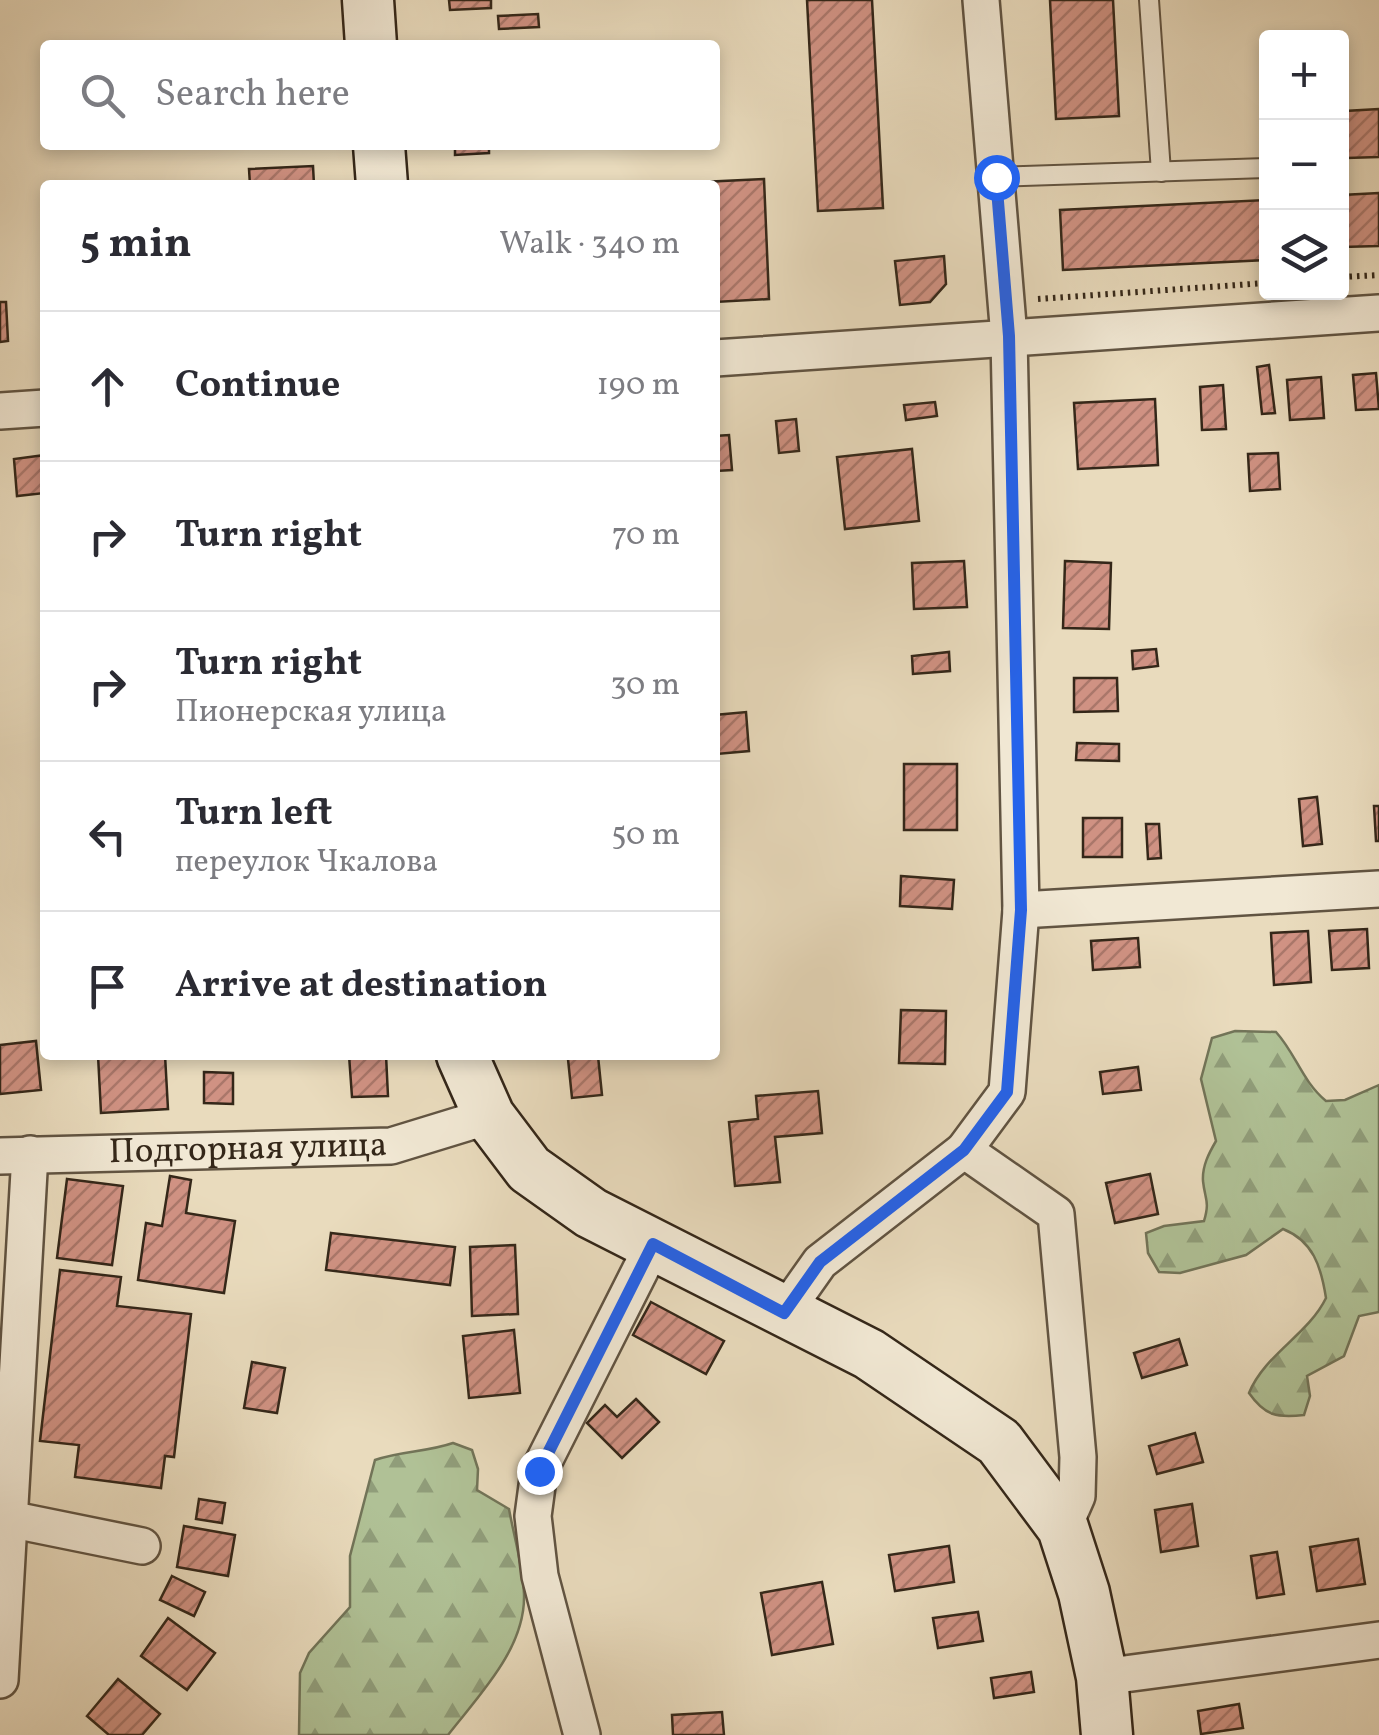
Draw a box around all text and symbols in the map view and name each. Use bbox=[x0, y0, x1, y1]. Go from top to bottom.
map controls bbox=[1259, 30, 1349, 300]
button: + bbox=[1259, 30, 1349, 120]
search box bbox=[40, 40, 720, 150]
icon: search bbox=[75, 68, 130, 123]
text: Search here bbox=[155, 69, 350, 122]
button: − bbox=[1259, 120, 1349, 210]
route start bbox=[974, 155, 1020, 201]
button: layers bbox=[1259, 210, 1349, 300]
text: 5 min bbox=[80, 216, 192, 275]
text: Walk · 340 m bbox=[499, 223, 680, 267]
icon: ahead bbox=[80, 359, 135, 414]
text: Continue bbox=[175, 360, 340, 413]
text: 190 m bbox=[596, 364, 680, 408]
icon: right bbox=[80, 509, 135, 564]
text: Turn right bbox=[175, 510, 362, 563]
text: 70 m bbox=[612, 514, 680, 558]
text: Turn right bbox=[175, 638, 362, 691]
icon: right bbox=[80, 659, 135, 714]
text: 30 m bbox=[610, 664, 680, 708]
text: Пионерская улица bbox=[175, 691, 447, 735]
text: Turn left bbox=[175, 788, 332, 841]
icon: left bbox=[80, 809, 135, 864]
text: 50 m bbox=[611, 814, 680, 858]
text: переулок Чкалова bbox=[175, 841, 438, 885]
icon: arrive bbox=[80, 959, 135, 1014]
text: Arrive at destination bbox=[175, 960, 548, 1013]
street label: Подгорная улица bbox=[108, 1122, 388, 1177]
route end bbox=[517, 1449, 563, 1495]

